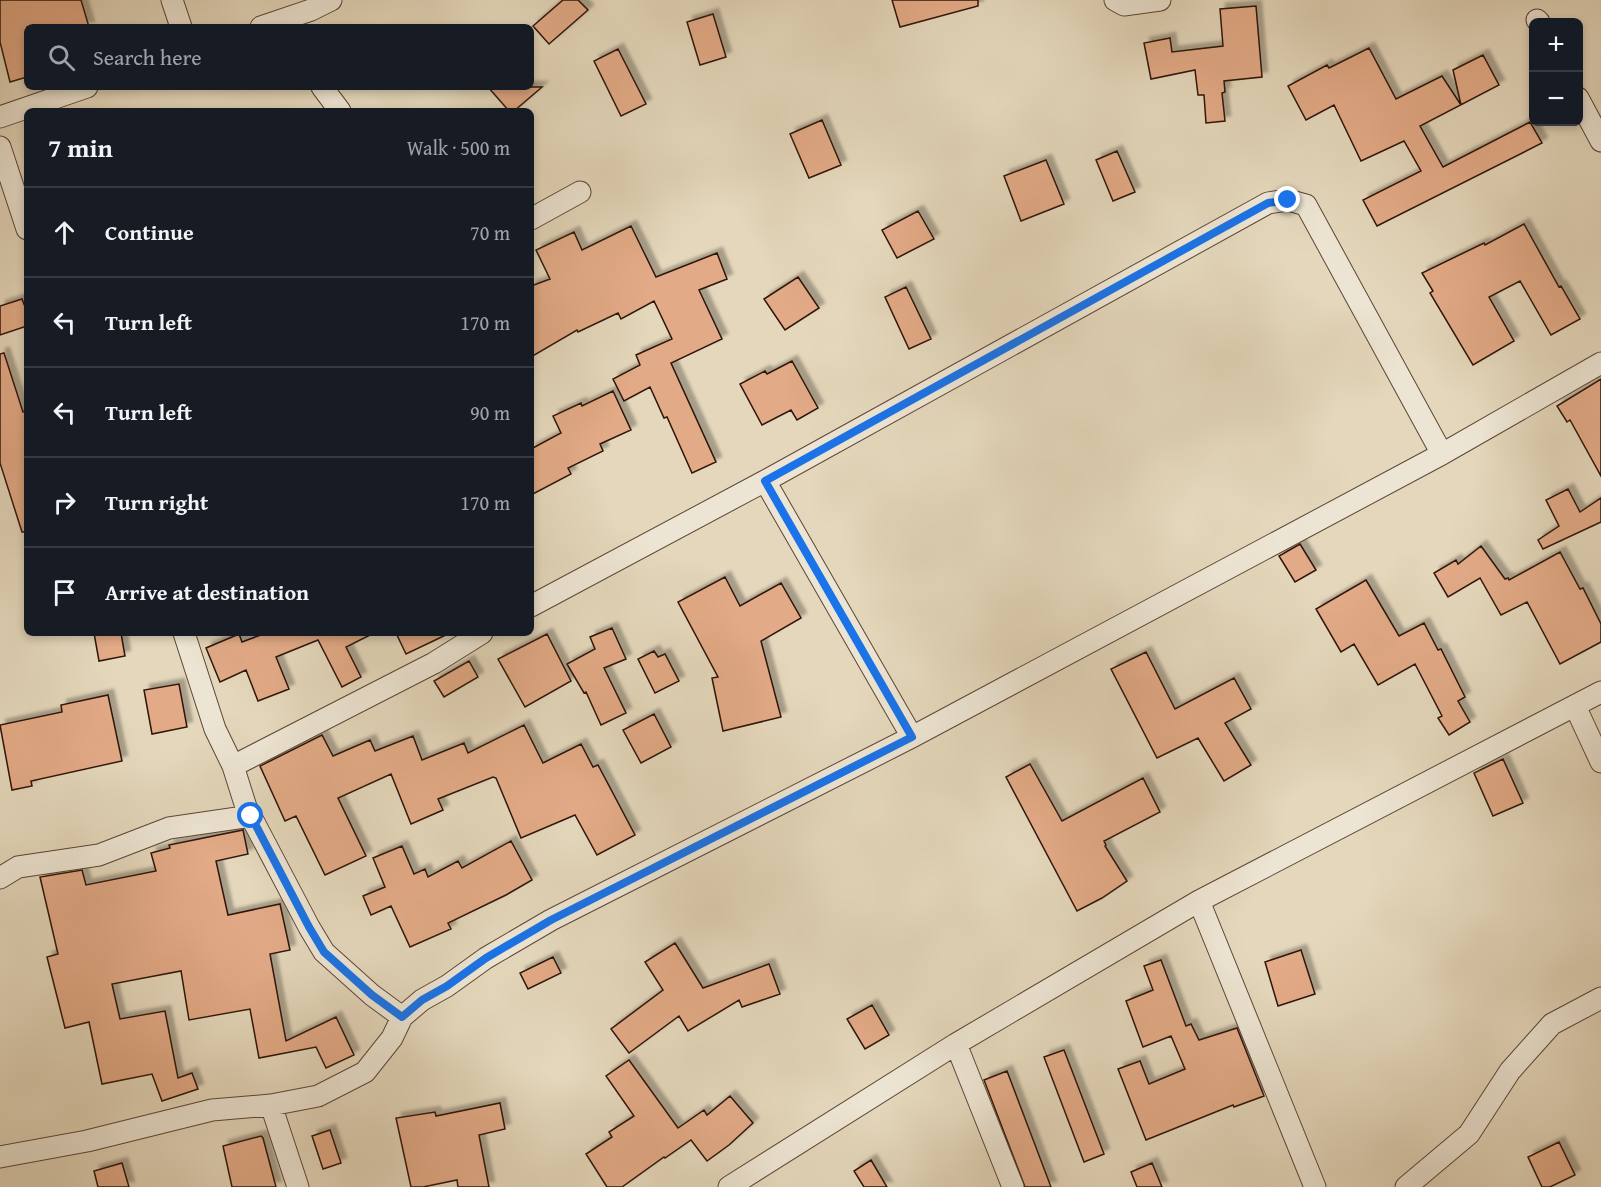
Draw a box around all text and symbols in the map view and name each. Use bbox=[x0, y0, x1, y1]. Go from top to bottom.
map controls bbox=[1529, 18, 1583, 126]
button: + bbox=[1529, 18, 1583, 72]
search box bbox=[24, 24, 534, 90]
icon: search bbox=[45, 41, 78, 74]
text: Search here bbox=[93, 41, 202, 73]
button: − bbox=[1529, 72, 1583, 126]
text: 7 min bbox=[48, 128, 113, 167]
text: Walk · 500 m bbox=[407, 133, 510, 162]
route end bbox=[1274, 186, 1300, 212]
icon: ahead bbox=[48, 216, 81, 249]
text: Continue bbox=[105, 216, 194, 248]
text: 70 m bbox=[470, 218, 510, 247]
icon: left bbox=[48, 306, 81, 339]
text: Turn left bbox=[105, 306, 192, 338]
text: 170 m bbox=[460, 308, 510, 337]
icon: left bbox=[48, 396, 81, 429]
text: Turn left bbox=[105, 396, 192, 428]
text: 90 m bbox=[470, 398, 510, 427]
icon: right bbox=[48, 486, 81, 519]
text: Turn right bbox=[105, 486, 208, 518]
text: 170 m bbox=[460, 488, 510, 517]
icon: arrive bbox=[48, 576, 81, 609]
text: Arrive at destination bbox=[105, 576, 309, 608]
route start bbox=[237, 802, 263, 828]

